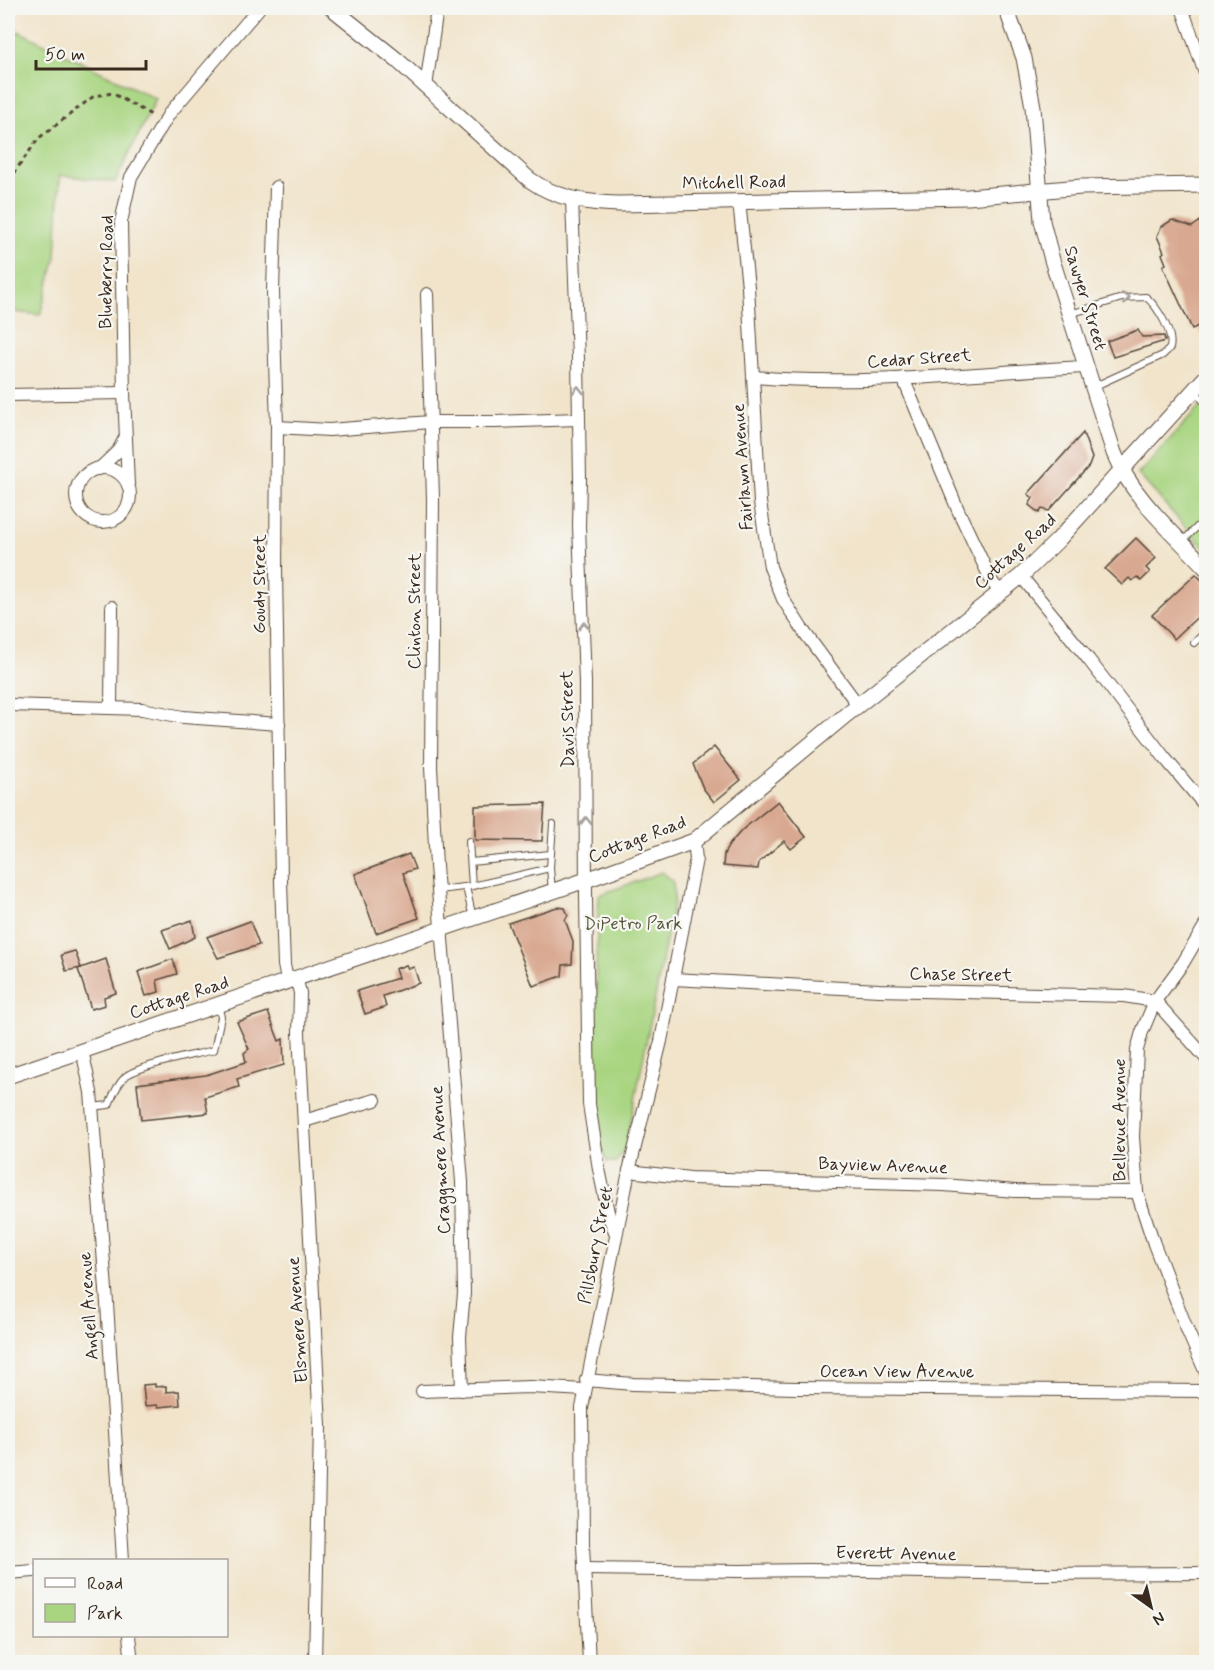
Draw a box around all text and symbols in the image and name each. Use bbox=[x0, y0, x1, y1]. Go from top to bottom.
scale bar bbox=[36, 33, 146, 71]
text: 50 m bbox=[45, 43, 85, 67]
street label: Mitchell Road bbox=[682, 170, 786, 196]
street label: Blueberry Road bbox=[94, 215, 120, 329]
street label: Sawyer Street bbox=[1058, 243, 1112, 354]
one-way arrow bbox=[1120, 292, 1130, 305]
street label: Cedar Street bbox=[866, 343, 972, 375]
one-way arrow bbox=[572, 385, 584, 394]
street label: Fairlawn Avenue bbox=[727, 402, 759, 531]
street label: Cottage Road bbox=[969, 508, 1062, 595]
street label: Goudy Street bbox=[248, 534, 272, 634]
street label: Clinton Street bbox=[403, 552, 427, 669]
one-way arrow bbox=[577, 622, 590, 631]
street label: Davis Street bbox=[555, 669, 581, 768]
street label: Cottage Road bbox=[585, 810, 690, 870]
one-way arrow bbox=[580, 817, 592, 826]
park label: DiPetro Park bbox=[584, 912, 682, 936]
street label: Chase Street bbox=[909, 962, 1013, 988]
street label: Cottage Road bbox=[127, 971, 232, 1025]
street label: Bellevue Avenue bbox=[1108, 1058, 1132, 1182]
street label: Craggmere Avenue bbox=[425, 1085, 458, 1235]
street label: Bayview Avenue bbox=[818, 1152, 948, 1180]
street label: Pillsbury Street bbox=[573, 1184, 619, 1306]
street label: Angell Avenue bbox=[73, 1251, 107, 1361]
street label: Elsmere Avenue bbox=[282, 1256, 314, 1384]
street label: Ocean View Avenue bbox=[820, 1360, 974, 1384]
street label: Everett Avenue bbox=[835, 1541, 957, 1567]
legend bbox=[33, 1559, 228, 1637]
text: Road bbox=[87, 1572, 123, 1596]
north arrow bbox=[1121, 1577, 1181, 1637]
text: Park bbox=[87, 1602, 123, 1626]
text: N bbox=[1148, 1607, 1169, 1630]

